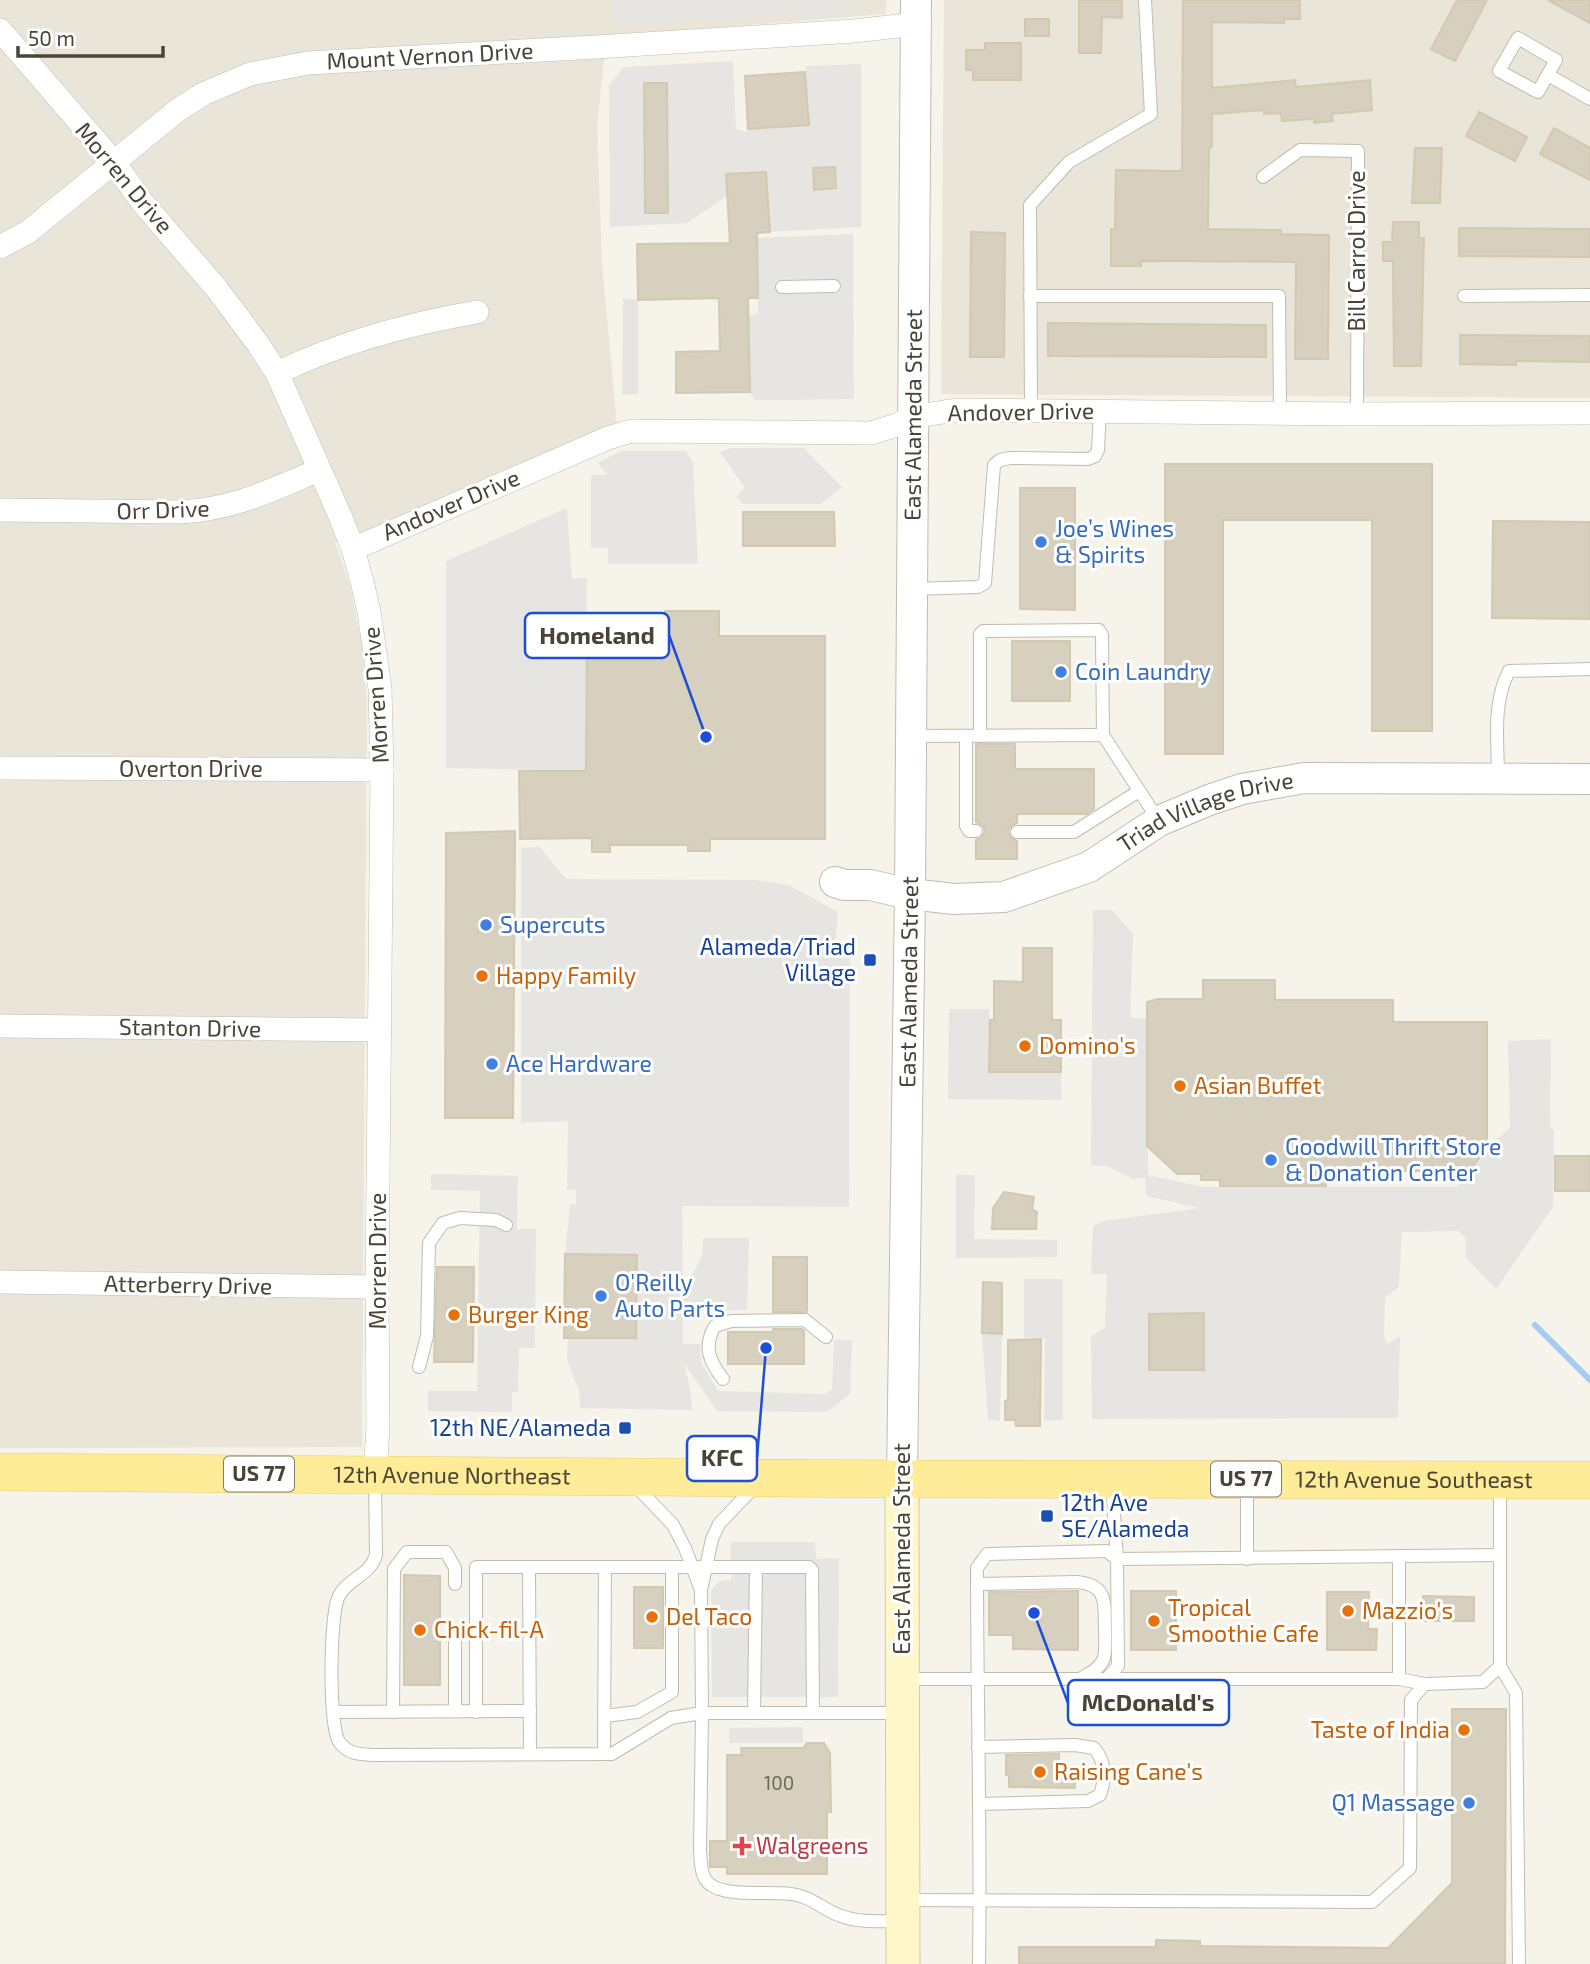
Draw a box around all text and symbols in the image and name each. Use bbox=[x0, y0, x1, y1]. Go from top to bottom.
scale bar bbox=[18, 14, 163, 58]
text: 50 m bbox=[28, 25, 75, 50]
street label: Mount Vernon Drive bbox=[326, 36, 534, 74]
street label: Morren Drive bbox=[70, 116, 179, 239]
street label: Bill Carrol Drive bbox=[1342, 170, 1370, 332]
street label: East Alameda Street bbox=[898, 309, 927, 521]
street label: Andover Drive bbox=[947, 396, 1095, 426]
street label: Andover Drive bbox=[378, 463, 524, 546]
street label: Orr Drive bbox=[116, 493, 210, 525]
place label: Joe’s Wines & Spirits bbox=[1055, 514, 1174, 568]
marker: Joe’s Wines & Spirits bbox=[1033, 534, 1049, 550]
callout: Homeland bbox=[525, 613, 669, 658]
text: Homeland bbox=[539, 620, 655, 649]
street label: Morren Drive bbox=[356, 626, 394, 764]
place label: Coin Laundry bbox=[1075, 657, 1211, 685]
marker: Coin Laundry bbox=[1053, 664, 1069, 680]
street label: Overton Drive bbox=[119, 754, 263, 782]
street label: Triad Village Drive bbox=[1112, 765, 1296, 857]
street label: East Alameda Street bbox=[892, 876, 923, 1088]
place label: Supercuts bbox=[500, 910, 605, 938]
marker: Supercuts bbox=[478, 917, 494, 933]
place label: Alameda/Triad Village bbox=[700, 932, 856, 986]
marker: Alameda/Triad Village bbox=[862, 952, 878, 968]
place label: Happy Family bbox=[496, 961, 636, 989]
marker: Happy Family bbox=[474, 968, 490, 984]
street label: Stanton Drive bbox=[119, 1012, 261, 1042]
place label: Domino's bbox=[1039, 1031, 1136, 1059]
marker: Domino's bbox=[1017, 1038, 1033, 1054]
place label: Ace Hardware bbox=[506, 1049, 652, 1077]
marker: Ace Hardware bbox=[484, 1056, 500, 1072]
place label: Asian Buffet bbox=[1194, 1071, 1322, 1099]
marker: Asian Buffet bbox=[1172, 1078, 1188, 1094]
place label: Goodwill Thrift Store & Donation Center bbox=[1285, 1132, 1501, 1186]
marker: Goodwill Thrift Store & Donation Center bbox=[1263, 1152, 1279, 1168]
street label: Morren Drive bbox=[363, 1193, 391, 1329]
place label: O'Reilly Auto Parts bbox=[615, 1268, 725, 1322]
street label: Atterberry Drive bbox=[104, 1269, 272, 1299]
marker: O'Reilly Auto Parts bbox=[593, 1288, 609, 1304]
place label: Burger King bbox=[468, 1300, 589, 1328]
marker: Burger King bbox=[446, 1307, 462, 1323]
place label: 12th NE/Alameda bbox=[430, 1413, 611, 1441]
marker: 12th NE/Alameda bbox=[617, 1420, 633, 1436]
callout: KFC bbox=[687, 1436, 757, 1481]
text: KFC bbox=[701, 1442, 743, 1471]
street label: East Alameda Street bbox=[887, 1443, 915, 1655]
road number: US 77 bbox=[224, 1456, 294, 1492]
street label: 12th Avenue Northeast bbox=[333, 1460, 571, 1489]
road number: US 77 bbox=[1211, 1462, 1281, 1496]
street label: 12th Avenue Southeast bbox=[1295, 1465, 1533, 1493]
place label: 12th Ave SE/Alameda bbox=[1061, 1488, 1189, 1542]
marker: 12th Ave SE/Alameda bbox=[1039, 1508, 1055, 1524]
place label: Tropical Smoothie Cafe bbox=[1168, 1593, 1319, 1647]
place label: Mazzio's bbox=[1362, 1596, 1453, 1624]
place label: Del Taco bbox=[666, 1602, 752, 1630]
marker: Mazzio's bbox=[1340, 1603, 1356, 1619]
marker: Del Taco bbox=[644, 1609, 660, 1625]
marker: Tropical Smoothie Cafe bbox=[1146, 1613, 1162, 1629]
place label: Chick-fil-A bbox=[434, 1615, 544, 1643]
marker: Chick-fil-A bbox=[412, 1622, 428, 1638]
callout: McDonald's bbox=[1068, 1680, 1229, 1725]
text: McDonald's bbox=[1082, 1687, 1214, 1716]
place label: Taste of India bbox=[1311, 1715, 1450, 1743]
marker: Taste of India bbox=[1456, 1722, 1472, 1738]
place label: Raising Cane's bbox=[1054, 1757, 1203, 1785]
marker: Raising Cane's bbox=[1032, 1764, 1048, 1780]
house number: 100 bbox=[764, 1771, 794, 1794]
place label: Q1 Massage bbox=[1331, 1788, 1455, 1816]
marker: Q1 Massage bbox=[1461, 1795, 1477, 1811]
place label: Walgreens bbox=[756, 1831, 869, 1859]
marker: Walgreens bbox=[734, 1838, 750, 1854]

